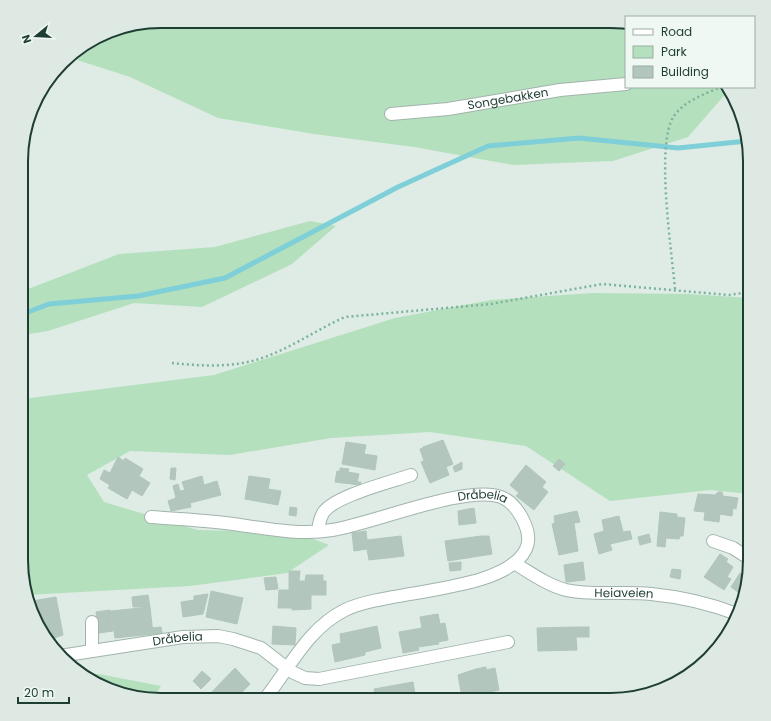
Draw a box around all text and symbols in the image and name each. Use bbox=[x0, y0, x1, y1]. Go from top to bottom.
north arrow bbox=[16, 16, 56, 56]
legend bbox=[625, 16, 755, 88]
text: Road bbox=[661, 23, 692, 40]
text: N bbox=[18, 33, 35, 46]
text: Park bbox=[661, 43, 688, 60]
text: Building bbox=[661, 63, 709, 80]
street label: Songebakken bbox=[466, 83, 550, 114]
street label: Dråbelia bbox=[456, 485, 511, 507]
street label: Heiaveien bbox=[594, 584, 654, 602]
street label: Dråbelia bbox=[151, 627, 203, 650]
scale bar bbox=[18, 679, 69, 705]
text: 20 m bbox=[24, 684, 54, 701]

